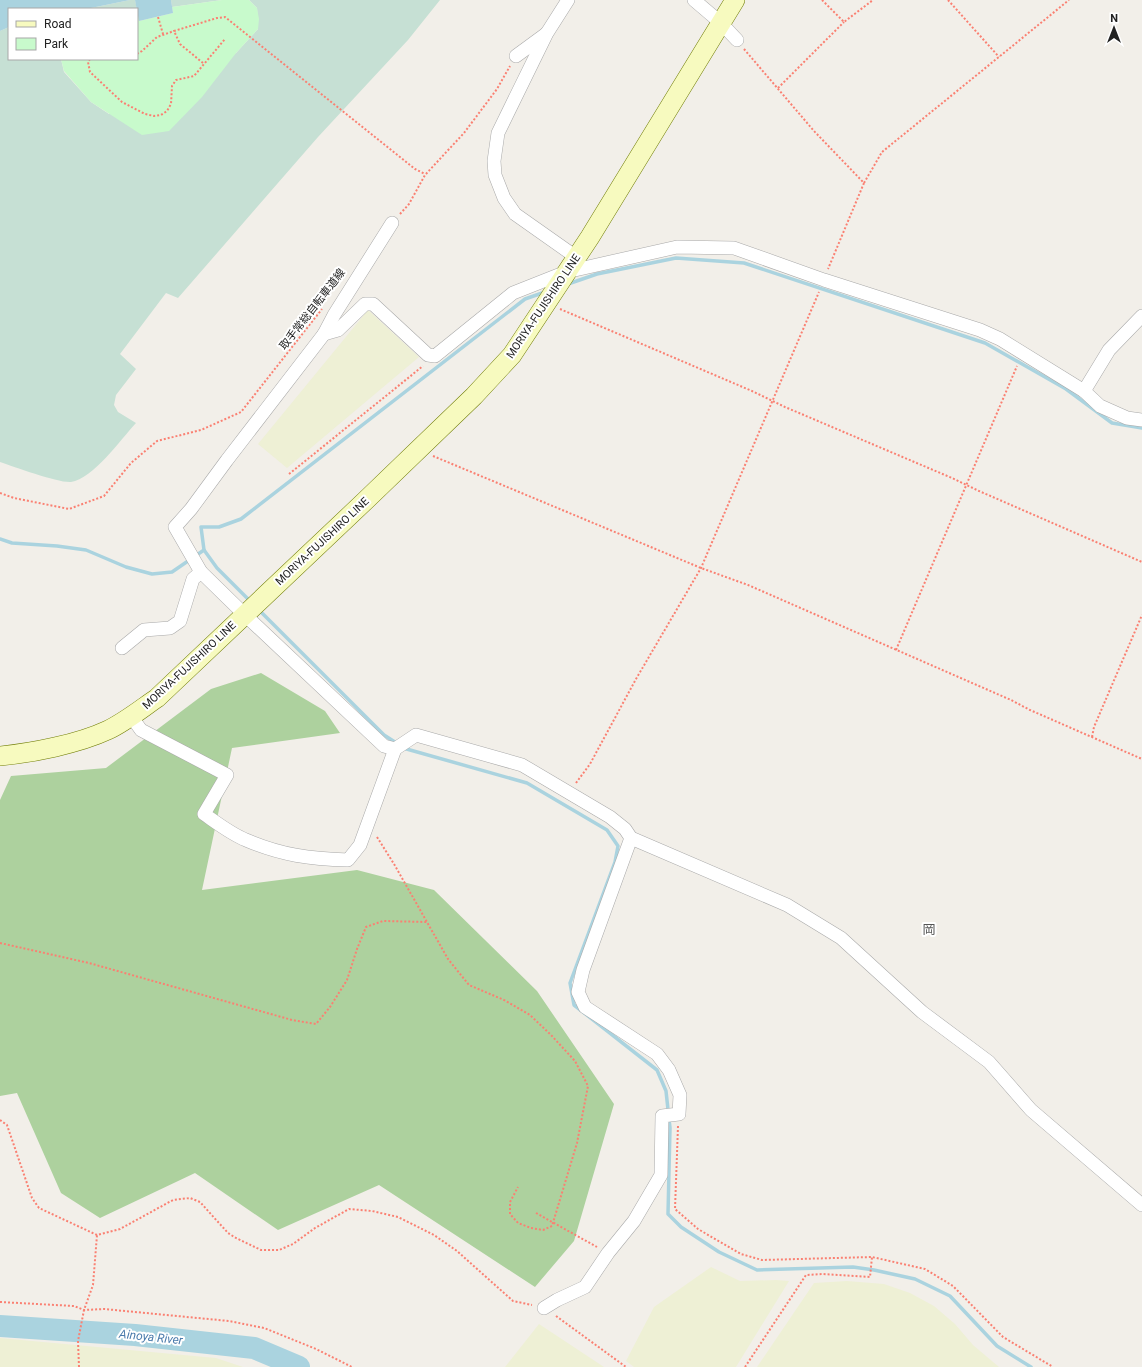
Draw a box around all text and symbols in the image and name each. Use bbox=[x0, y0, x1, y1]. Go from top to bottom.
legend bbox=[8, 8, 138, 60]
north arrow bbox=[1094, 8, 1134, 48]
text: N bbox=[1110, 12, 1118, 25]
text: Road bbox=[44, 17, 72, 31]
text: Park bbox=[44, 37, 69, 51]
street label: MORIYA-FUJISHIRO LINE bbox=[504, 252, 583, 361]
street label: 取手常総自転車道線 bbox=[277, 266, 348, 352]
street label: MORIYA-FUJISHIRO LINE bbox=[273, 495, 372, 588]
street label: MORIYA-FUJISHIRO LINE bbox=[140, 619, 239, 712]
district label: 岡 bbox=[922, 922, 936, 937]
water label: Ainoya River bbox=[118, 1327, 184, 1347]

